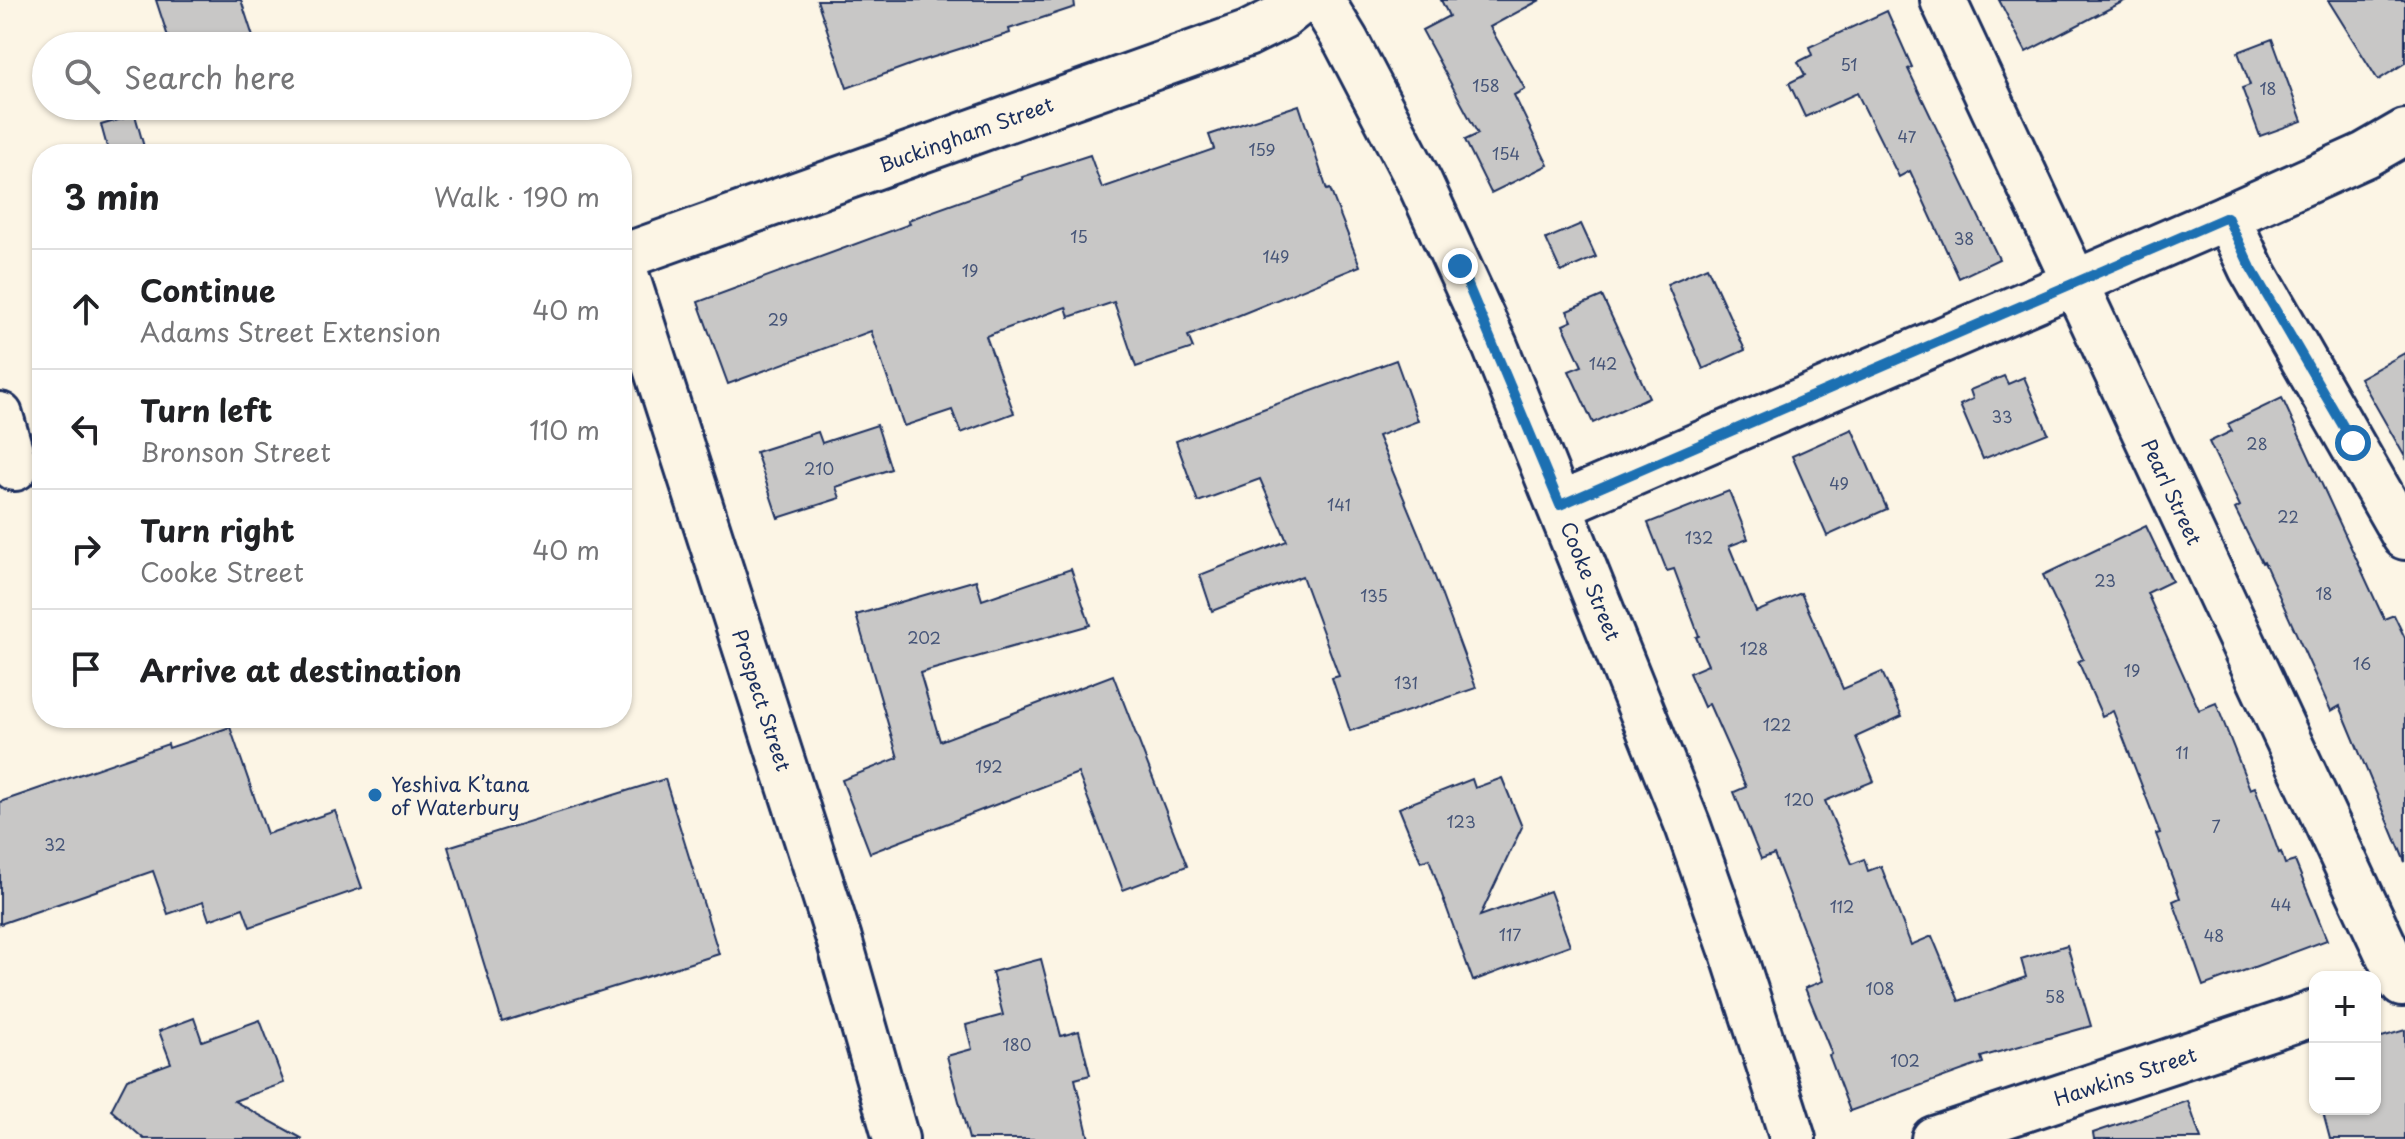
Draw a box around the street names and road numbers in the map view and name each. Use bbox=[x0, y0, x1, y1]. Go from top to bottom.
street label: Buckingham Street bbox=[875, 89, 1057, 179]
street label: Pearl Street bbox=[2134, 434, 2210, 550]
street label: Cooke Street bbox=[1553, 517, 1629, 645]
street label: Prospect Street bbox=[725, 625, 799, 775]
street label: Hawkins Street bbox=[2050, 1039, 2200, 1113]

